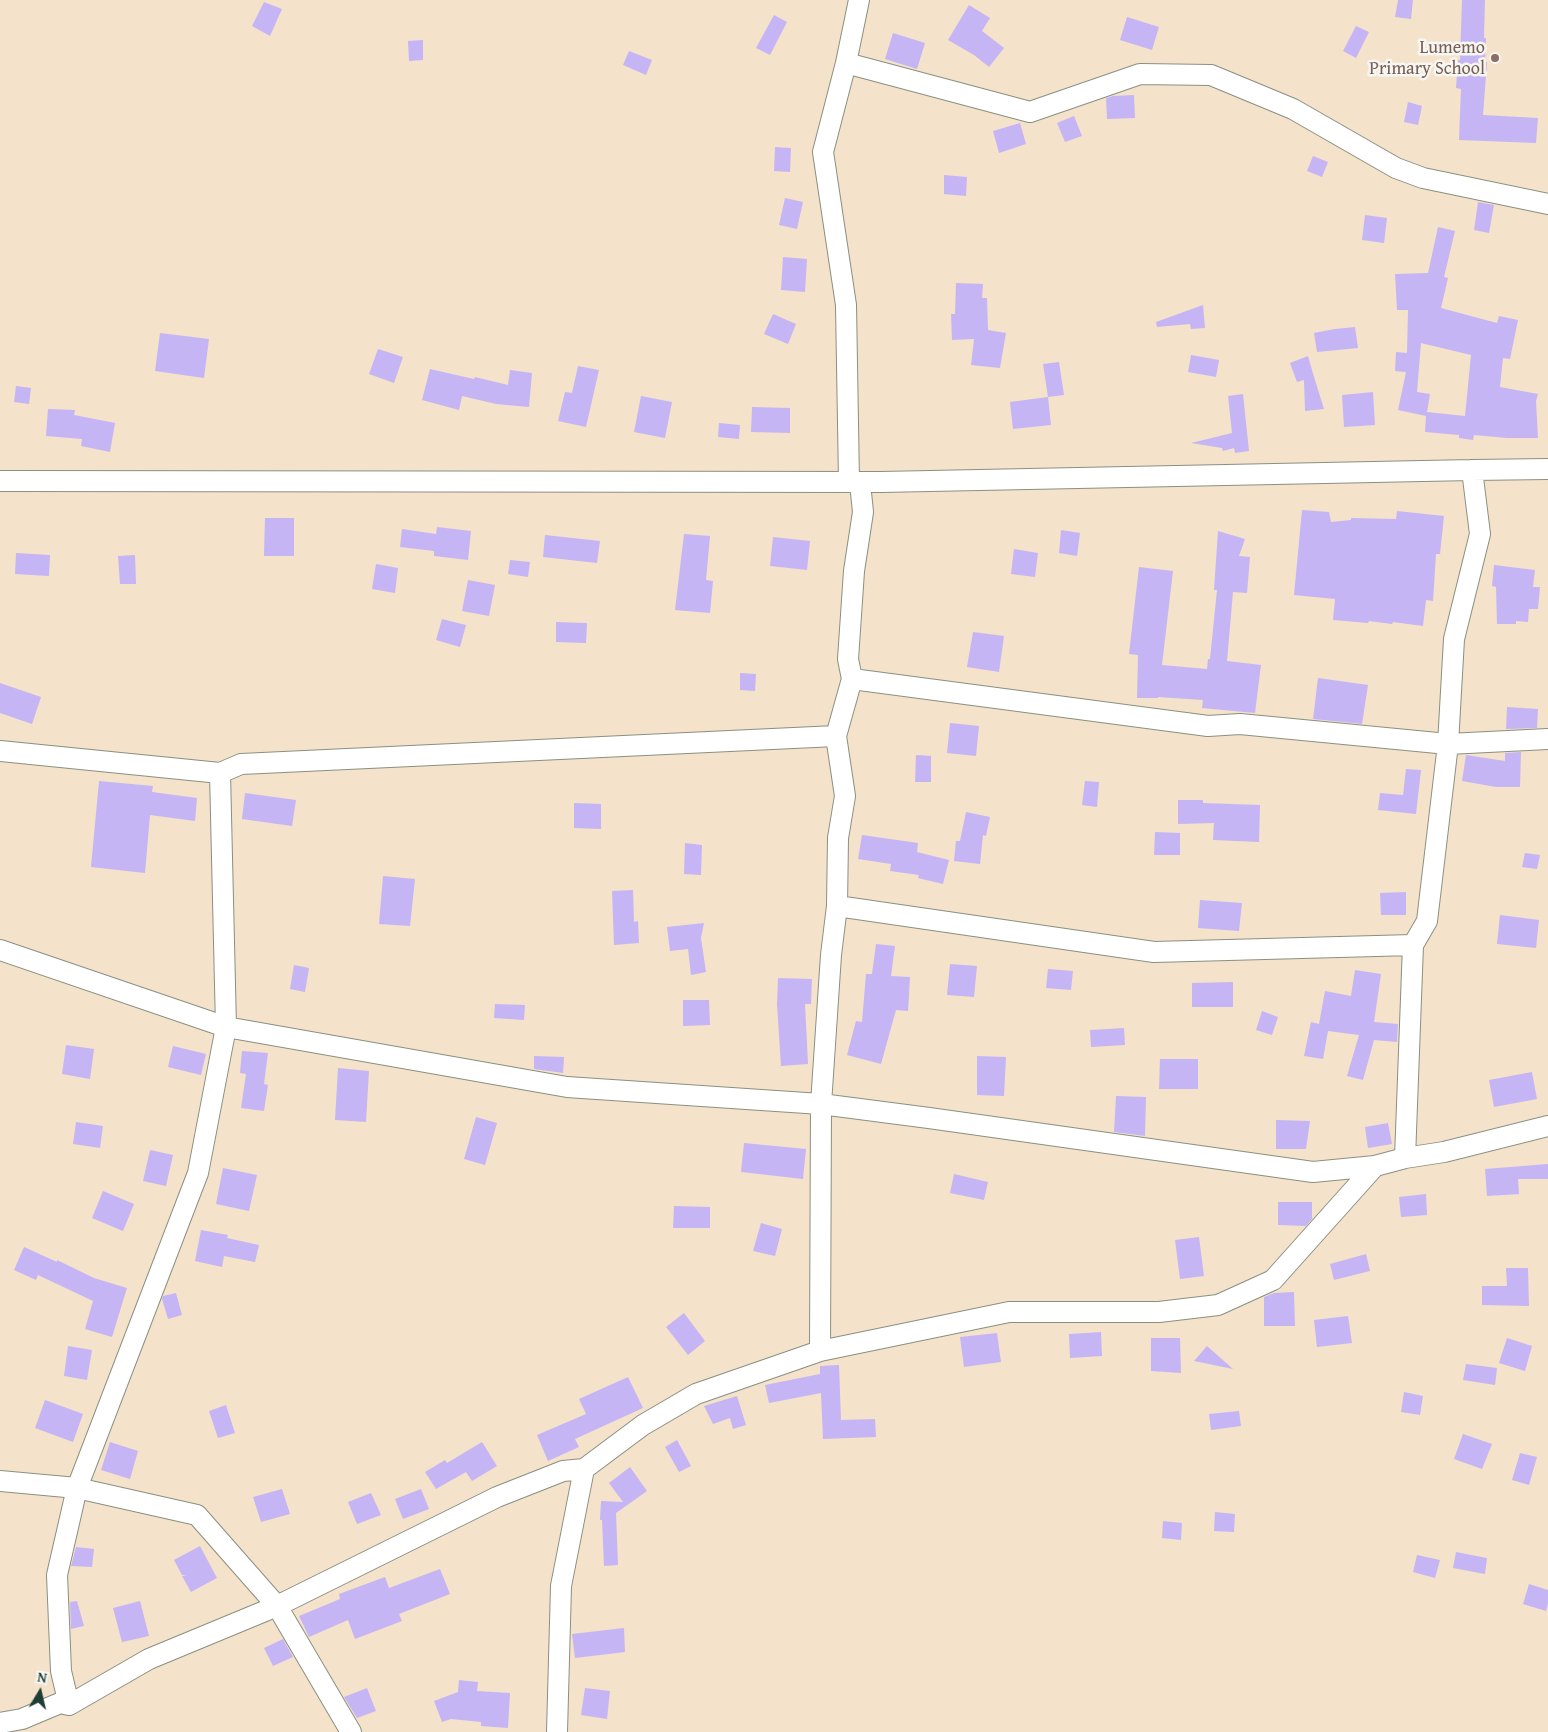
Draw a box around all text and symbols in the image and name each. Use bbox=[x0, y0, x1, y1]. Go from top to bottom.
place label: Lumemo Primary School bbox=[1369, 37, 1485, 80]
marker: Lumemo Primary School bbox=[1489, 52, 1501, 64]
north arrow bbox=[15, 1667, 65, 1717]
text: N bbox=[36, 1667, 49, 1688]

